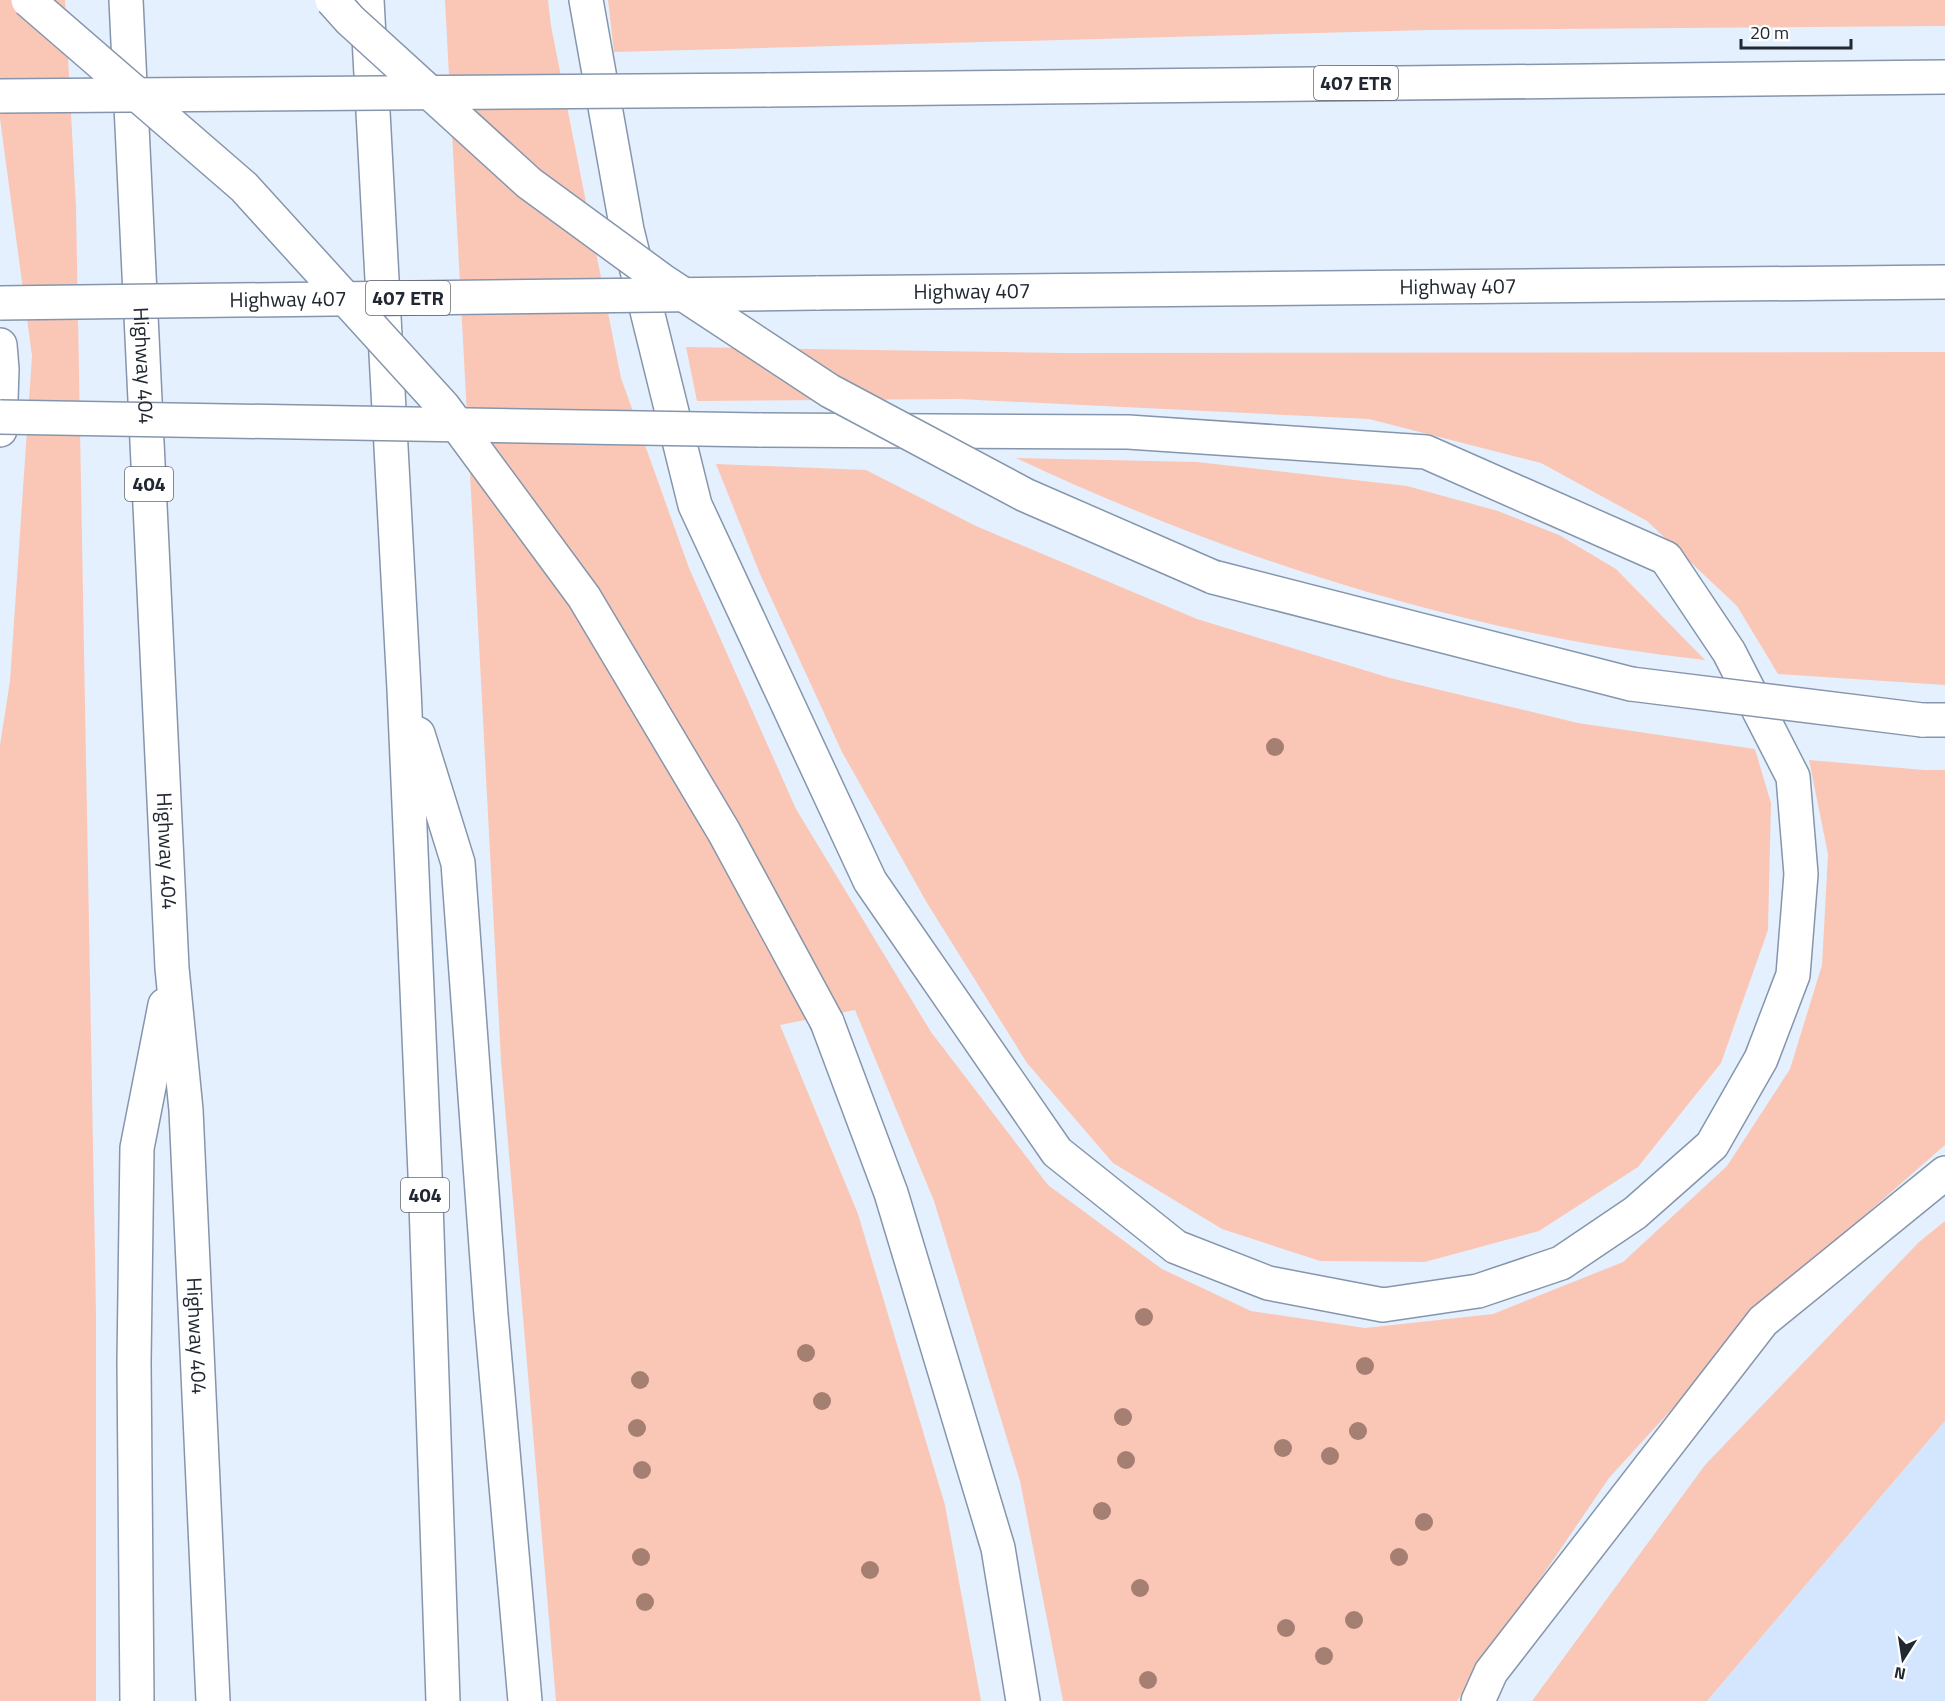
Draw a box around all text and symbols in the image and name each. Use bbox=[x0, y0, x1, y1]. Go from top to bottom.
scale bar bbox=[1741, 12, 1850, 50]
text: 20 m bbox=[1750, 19, 1789, 46]
road number: 407 ETR bbox=[1314, 66, 1398, 100]
street label: Highway 407 bbox=[1399, 269, 1517, 302]
street label: Highway 407 bbox=[913, 274, 1031, 307]
road number: 407 ETR bbox=[366, 281, 450, 315]
street label: Highway 407 bbox=[229, 282, 347, 315]
street label: Highway 404 bbox=[126, 306, 163, 425]
road number: 404 bbox=[125, 467, 173, 501]
street label: Highway 404 bbox=[149, 792, 186, 910]
road number: 404 bbox=[401, 1178, 449, 1212]
street label: Highway 404 bbox=[179, 1277, 216, 1395]
north arrow bbox=[1873, 1629, 1933, 1689]
text: N bbox=[1892, 1661, 1908, 1687]

